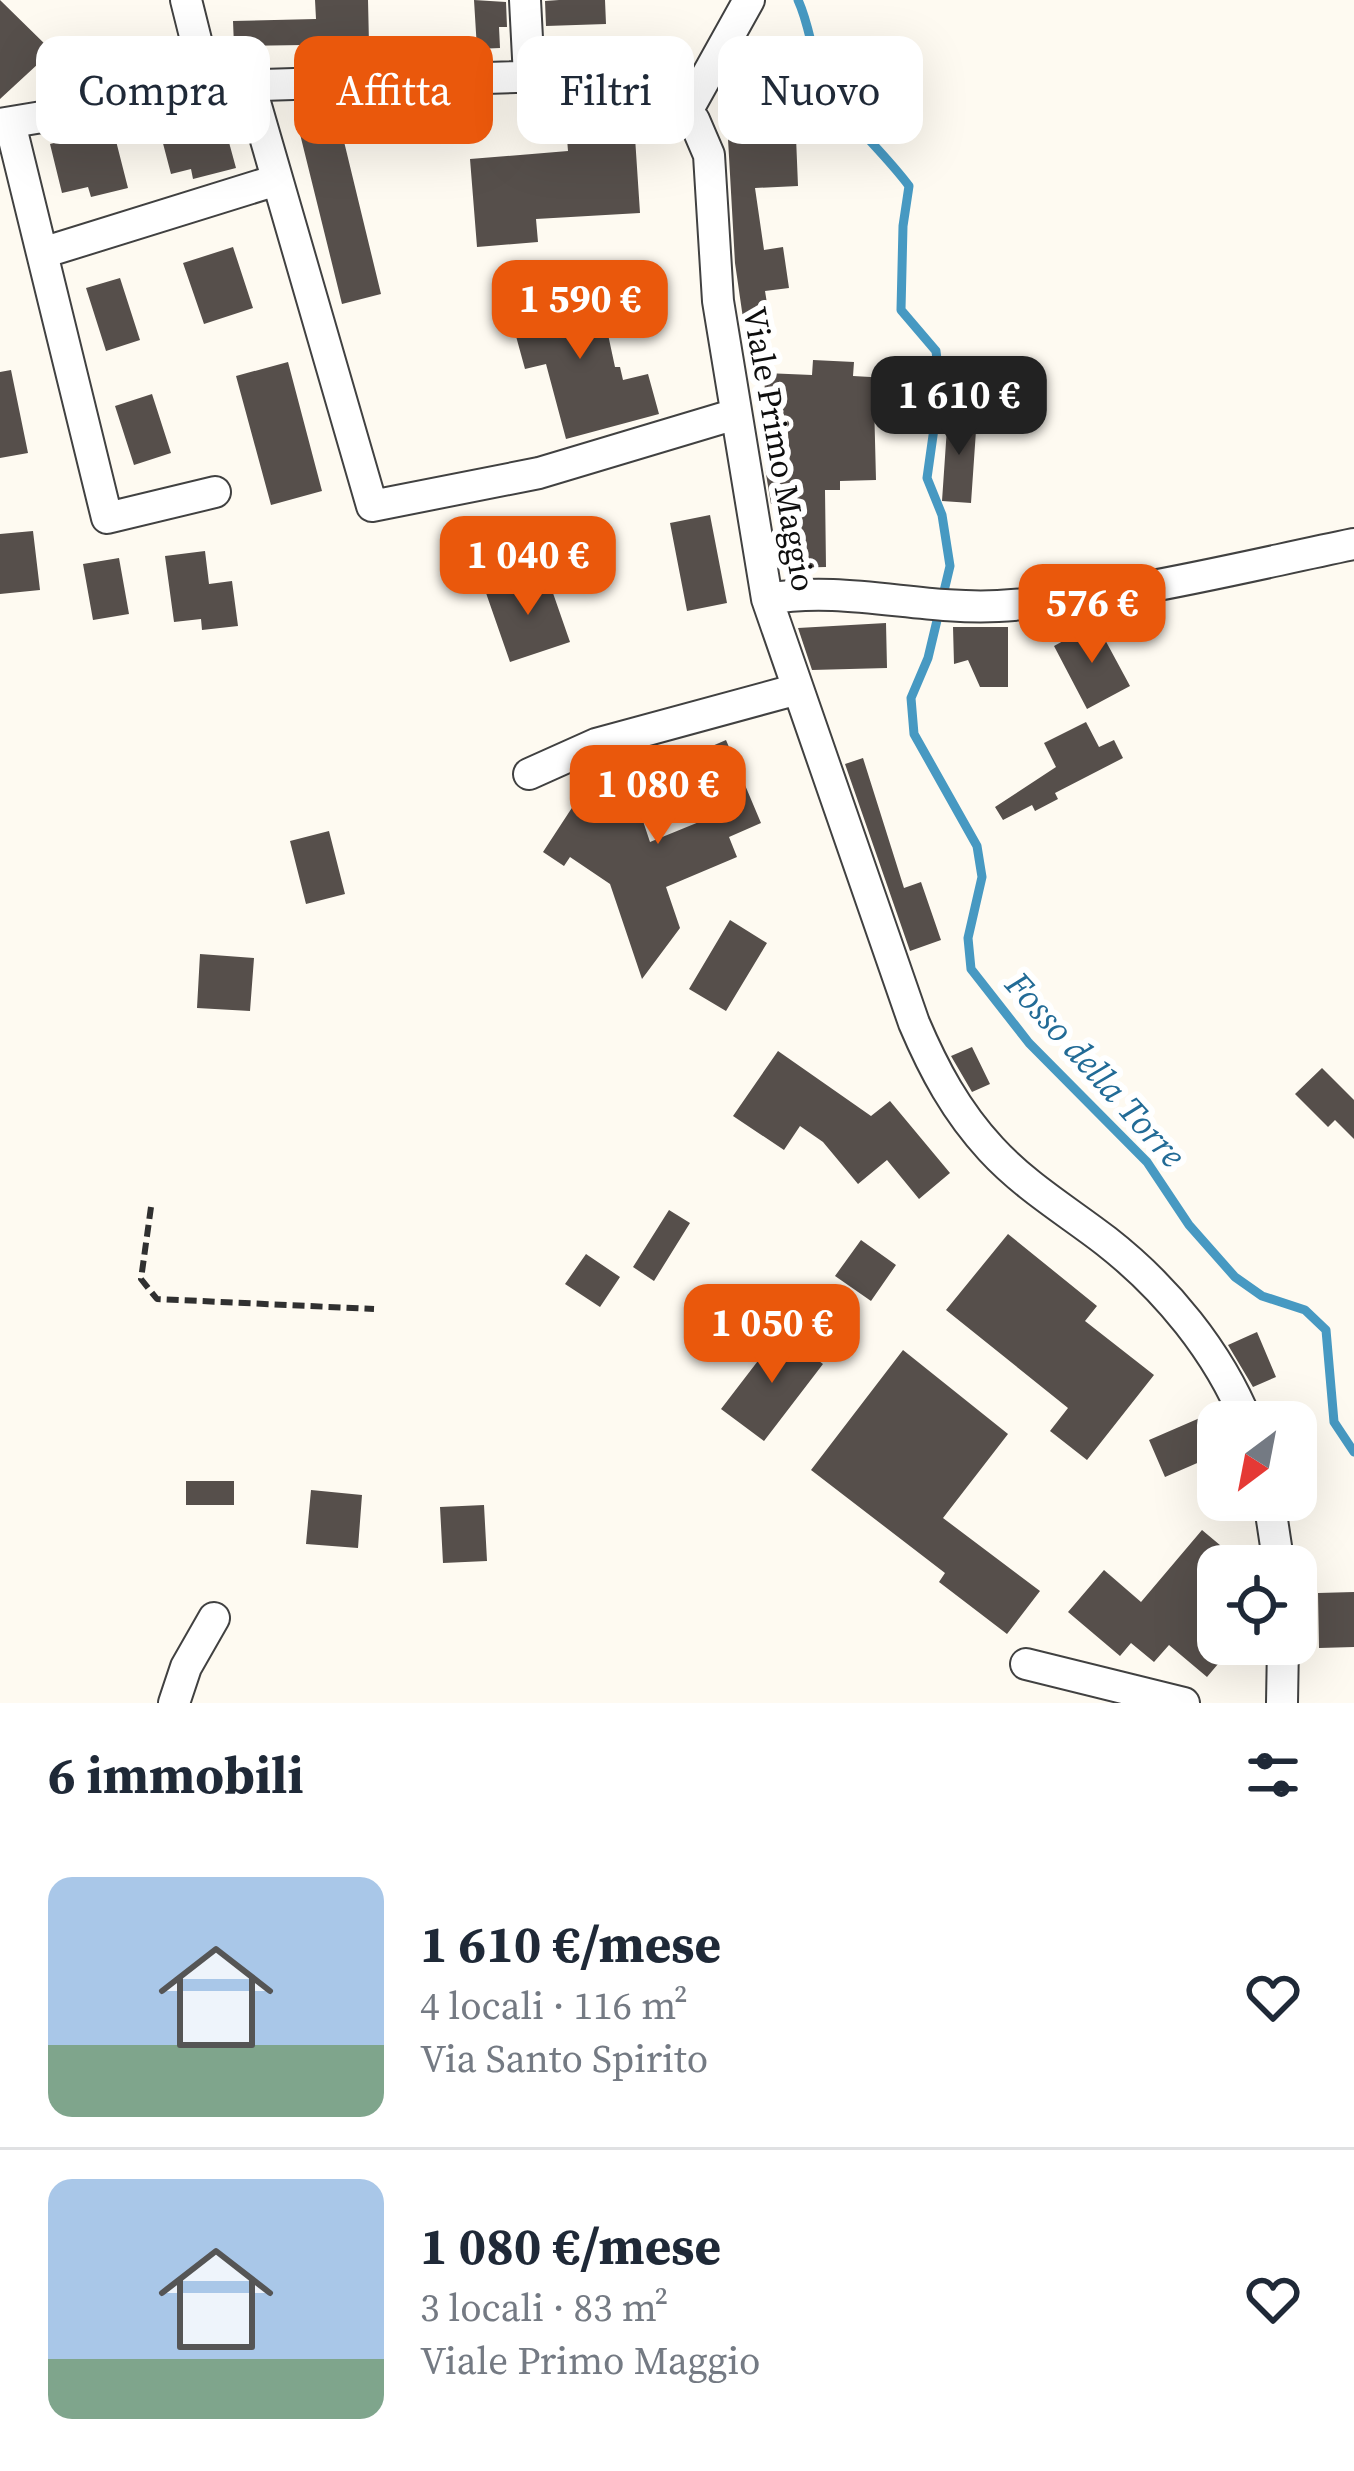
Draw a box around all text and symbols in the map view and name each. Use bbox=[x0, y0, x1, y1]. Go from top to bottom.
chip: Compra bbox=[36, 36, 270, 144]
chip: Affitta bbox=[294, 36, 493, 144]
chip: Filtri bbox=[517, 36, 694, 144]
chip: Nuovo bbox=[718, 36, 923, 144]
pin: 1 590 € bbox=[469, 260, 691, 362]
text: 1 590 € bbox=[519, 272, 641, 325]
street label: Viale Primo Maggio bbox=[732, 303, 827, 595]
pin: 1 610 € bbox=[848, 356, 1070, 458]
text: 1 610 € bbox=[898, 368, 1020, 421]
pin: 1 040 € bbox=[417, 516, 639, 618]
text: 1 040 € bbox=[467, 528, 589, 581]
pin: 576 € bbox=[1008, 564, 1176, 666]
text: 576 € bbox=[1046, 576, 1138, 629]
pin: 1 080 € bbox=[547, 745, 769, 847]
text: 1 080 € bbox=[597, 757, 719, 810]
water label: Fosso della Torre bbox=[994, 960, 1197, 1178]
pin: 1 050 € bbox=[661, 1284, 883, 1386]
text: 1 050 € bbox=[711, 1296, 833, 1349]
north arrow bbox=[1197, 1401, 1317, 1521]
map controls bbox=[1197, 1401, 1317, 1665]
button: locate bbox=[1197, 1545, 1317, 1665]
text: 6 immobili bbox=[48, 1740, 304, 1810]
icon: filters bbox=[1240, 1742, 1306, 1808]
text: 1 610 €/mese bbox=[420, 1909, 721, 1979]
icon: home bbox=[144, 1925, 288, 2069]
icon: heart bbox=[1240, 1964, 1306, 2030]
text: 4 locali · 116 m² bbox=[420, 1979, 688, 2032]
text: Via Santo Spirito bbox=[420, 2032, 708, 2085]
text: 1 080 €/mese bbox=[420, 2211, 721, 2281]
icon: home bbox=[144, 2227, 288, 2371]
icon: heart bbox=[1240, 2266, 1306, 2332]
text: 3 locali · 83 m² bbox=[420, 2281, 669, 2334]
text: Viale Primo Maggio bbox=[420, 2334, 760, 2387]

